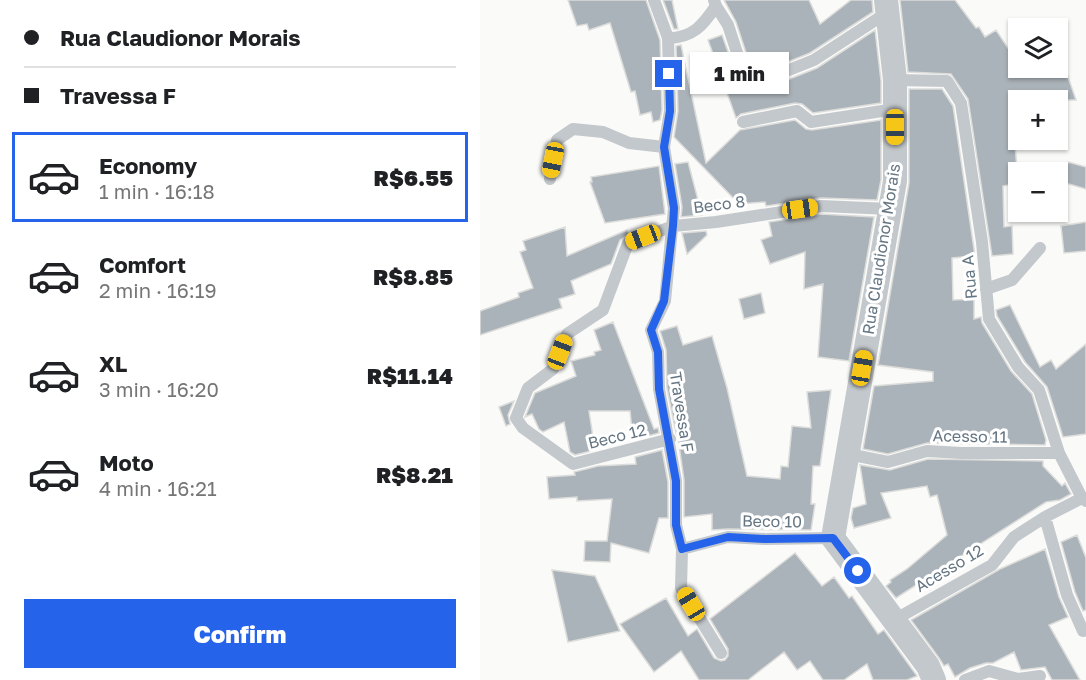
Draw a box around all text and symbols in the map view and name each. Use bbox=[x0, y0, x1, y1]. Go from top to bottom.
map controls bbox=[1008, 18, 1068, 222]
button: layers bbox=[1008, 18, 1068, 78]
text: Rua Claudionor Morais bbox=[60, 24, 301, 51]
callout: 1 min bbox=[690, 53, 789, 95]
route end bbox=[655, 60, 682, 87]
text: 1 min bbox=[714, 61, 765, 85]
text: Travessa F bbox=[60, 82, 176, 109]
button: + bbox=[1008, 90, 1068, 150]
car bbox=[886, 109, 904, 145]
car bbox=[541, 141, 565, 179]
icon: car bbox=[27, 150, 81, 204]
text: Economy bbox=[99, 152, 197, 179]
street label: Rua Claudionor Morais bbox=[858, 162, 904, 336]
button: − bbox=[1008, 162, 1068, 222]
text: R$6.55 bbox=[374, 164, 453, 191]
text: 1 min · 16:18 bbox=[99, 179, 215, 203]
street label: Beco 8 bbox=[692, 191, 746, 217]
car bbox=[781, 198, 819, 220]
car bbox=[623, 222, 663, 252]
icon: car bbox=[27, 249, 81, 303]
text: Comfort bbox=[99, 251, 186, 278]
street label: Rua A bbox=[957, 254, 981, 300]
text: R$8.85 bbox=[373, 263, 453, 290]
text: 2 min · 16:19 bbox=[99, 278, 217, 302]
car bbox=[545, 332, 575, 372]
icon: car bbox=[27, 348, 81, 402]
car bbox=[850, 349, 874, 387]
text: XL bbox=[99, 350, 127, 377]
text: R$11.14 bbox=[367, 362, 453, 389]
street label: Travessa F bbox=[666, 371, 698, 453]
text: 3 min · 16:20 bbox=[99, 377, 219, 401]
street label: Beco 12 bbox=[586, 419, 648, 453]
street label: Acesso 11 bbox=[933, 425, 1008, 447]
icon: car bbox=[27, 447, 81, 501]
text: Moto bbox=[99, 449, 154, 476]
text: R$8.21 bbox=[376, 461, 453, 488]
text: 4 min · 16:21 bbox=[99, 476, 217, 500]
street label: Beco 10 bbox=[742, 510, 802, 532]
street label: Acesso 12 bbox=[911, 540, 987, 596]
route start bbox=[844, 557, 871, 584]
car bbox=[674, 584, 708, 624]
button: Confirm bbox=[24, 599, 456, 668]

